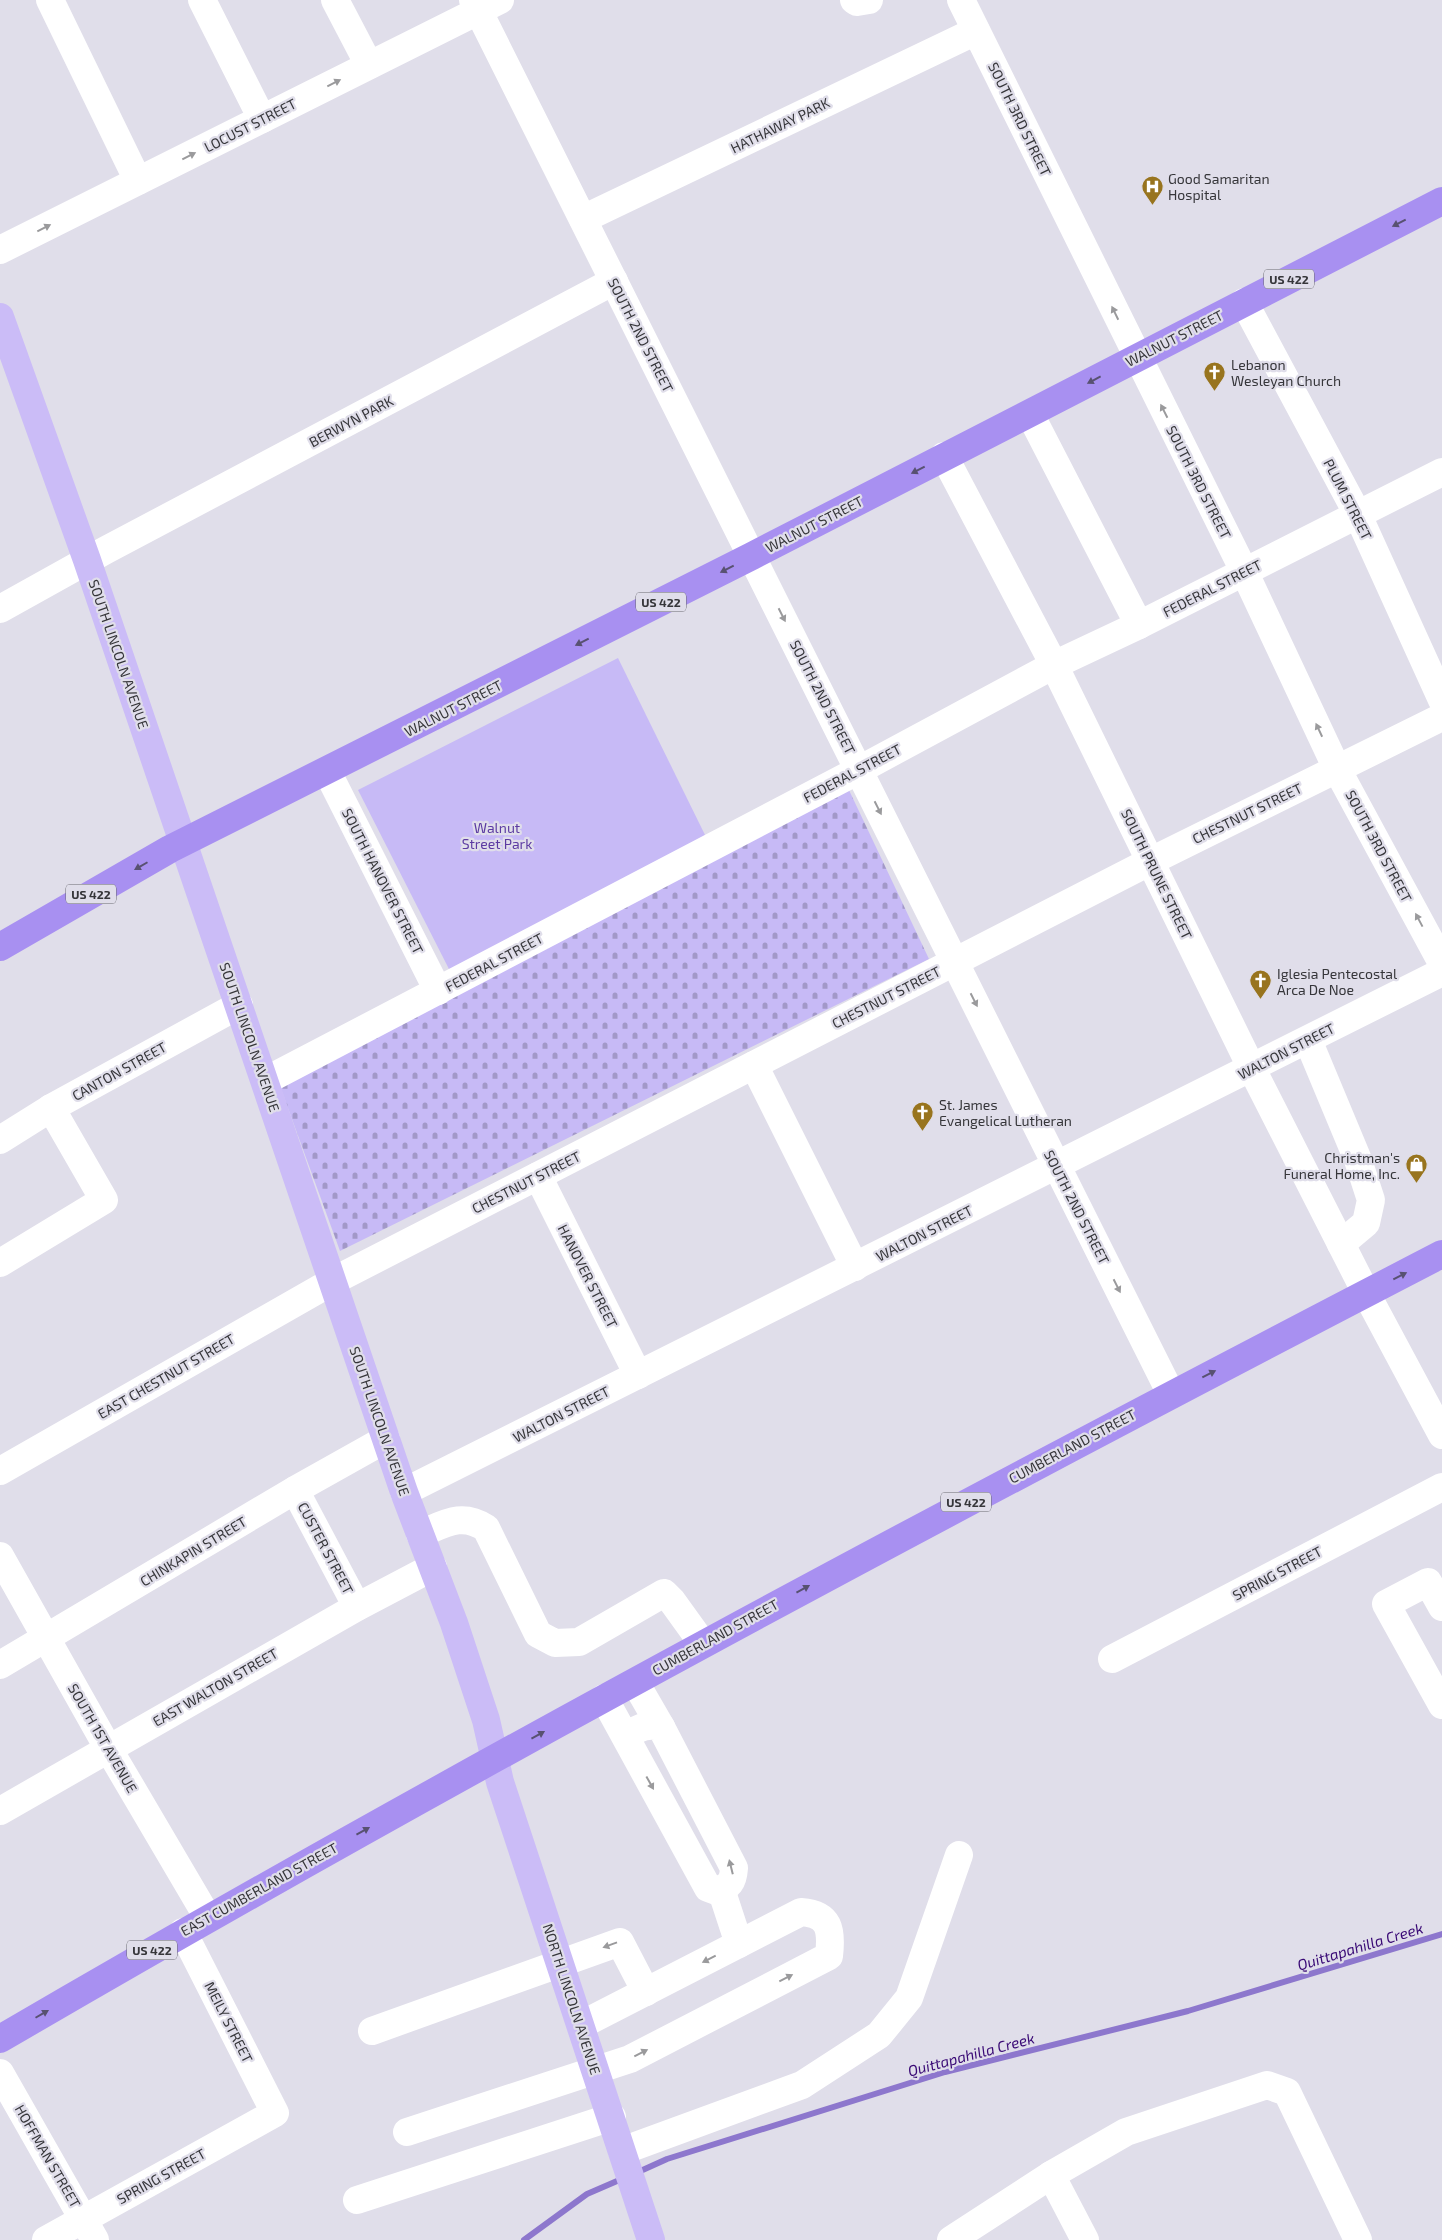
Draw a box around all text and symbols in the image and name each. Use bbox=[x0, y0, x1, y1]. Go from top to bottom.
street label: SOUTH 3RD STREET bbox=[985, 59, 1055, 179]
one-way arrow bbox=[327, 79, 342, 87]
street label: HATHAWAY PARK bbox=[728, 93, 833, 156]
street label: LOCUST STREET bbox=[201, 95, 299, 155]
one-way arrow bbox=[182, 151, 196, 159]
place label: Good Samaritan Hospital bbox=[1168, 170, 1270, 203]
hospital icon: Good Samaritan Hospital bbox=[1140, 174, 1164, 205]
one-way arrow bbox=[1391, 219, 1406, 227]
one-way arrow bbox=[36, 224, 51, 232]
road number: US 422 bbox=[1264, 270, 1314, 288]
street label: SOUTH 2ND STREET bbox=[605, 275, 677, 395]
one-way arrow bbox=[1111, 306, 1119, 320]
street label: WALNUT STREET bbox=[1122, 306, 1226, 370]
place label: Lebanon Wesleyan Church bbox=[1231, 356, 1341, 389]
church icon: Lebanon Wesleyan Church bbox=[1203, 360, 1227, 391]
one-way arrow bbox=[1086, 376, 1101, 384]
street label: BERWYN PARK bbox=[306, 391, 397, 450]
one-way arrow bbox=[1159, 403, 1168, 418]
street label: SOUTH 3RD STREET bbox=[1163, 423, 1235, 541]
street label: PLUM STREET bbox=[1320, 456, 1376, 542]
one-way arrow bbox=[911, 466, 925, 474]
street label: WALNUT STREET bbox=[762, 492, 866, 556]
street label: FEDERAL STREET bbox=[1160, 556, 1264, 620]
one-way arrow bbox=[720, 565, 734, 573]
street label: SOUTH LINCOLN AVENUE bbox=[85, 577, 153, 731]
road number: US 422 bbox=[636, 592, 686, 612]
one-way arrow bbox=[778, 608, 786, 622]
street label: SOUTH 2ND STREET bbox=[787, 637, 859, 757]
one-way arrow bbox=[575, 638, 589, 646]
street label: WALNUT STREET bbox=[401, 676, 505, 740]
one-way arrow bbox=[1314, 723, 1322, 737]
street label: FEDERAL STREET bbox=[800, 740, 904, 806]
street label: CHESTNUT STREET bbox=[1189, 779, 1305, 847]
street label: SOUTH 3RD STREET bbox=[1342, 787, 1416, 905]
one-way arrow bbox=[874, 800, 882, 815]
street label: SOUTH HANOVER STREET bbox=[339, 805, 427, 957]
street label: SOUTH PRUNE STREET bbox=[1118, 806, 1196, 942]
park label: Walnut Street Park bbox=[462, 819, 532, 852]
one-way arrow bbox=[134, 861, 147, 870]
road number: US 422 bbox=[66, 884, 116, 904]
one-way arrow bbox=[1415, 913, 1423, 927]
street label: FEDERAL STREET bbox=[442, 929, 546, 995]
street label: SOUTH LINCOLN AVENUE bbox=[216, 960, 284, 1114]
street label: CHESTNUT STREET bbox=[829, 962, 943, 1032]
place label: Iglesia Pentecostal Arca De Noe bbox=[1277, 965, 1398, 998]
church icon: Iglesia Pentecostal Arca De Noe bbox=[1249, 969, 1273, 1000]
one-way arrow bbox=[970, 993, 978, 1007]
street label: WALTON STREET bbox=[1235, 1019, 1337, 1083]
street label: CANTON STREET bbox=[69, 1038, 169, 1104]
place label: St. James Evangelical Lutheran bbox=[939, 1096, 1072, 1129]
church icon: St. James Evangelical Lutheran bbox=[911, 1100, 935, 1131]
street label: CHESTNUT STREET bbox=[469, 1147, 583, 1217]
street label: SOUTH 2ND STREET bbox=[1041, 1147, 1113, 1267]
place label: Christman's Funeral Home, Inc. bbox=[1284, 1149, 1400, 1182]
shop icon: Christman's Funeral Home, Inc. bbox=[1404, 1153, 1428, 1184]
street label: WALTON STREET bbox=[873, 1201, 975, 1265]
street label: HANOVER STREET bbox=[555, 1221, 621, 1331]
one-way arrow bbox=[1394, 1271, 1407, 1280]
one-way arrow bbox=[1113, 1279, 1121, 1293]
street label: EAST CHESTNUT STREET bbox=[95, 1330, 237, 1422]
street label: SOUTH LINCOLN AVENUE bbox=[346, 1344, 414, 1498]
one-way arrow bbox=[1202, 1370, 1217, 1378]
street label: WALTON STREET bbox=[510, 1382, 612, 1446]
street label: CUMBERLAND STREET bbox=[1006, 1405, 1138, 1487]
road number: US 422 bbox=[941, 1492, 991, 1511]
street label: CUSTER STREET bbox=[295, 1499, 357, 1597]
street label: CHINKAPIN STREET bbox=[137, 1512, 249, 1590]
street label: SPRING STREET bbox=[1229, 1542, 1325, 1604]
one-way arrow bbox=[796, 1585, 809, 1594]
street label: CUMBERLAND STREET bbox=[649, 1595, 781, 1679]
street label: EAST WALTON STREET bbox=[150, 1644, 280, 1730]
street label: SOUTH 1ST AVENUE bbox=[65, 1681, 141, 1796]
one-way arrow bbox=[530, 1731, 545, 1739]
one-way arrow bbox=[646, 1776, 655, 1789]
one-way arrow bbox=[357, 1827, 370, 1836]
street label: EAST CUMBERLAND STREET bbox=[178, 1839, 340, 1939]
one-way arrow bbox=[727, 1860, 735, 1875]
water label: Quittapahilla Creek bbox=[1295, 1918, 1426, 1975]
street label: NORTH LINCOLN AVENUE bbox=[540, 1921, 605, 2077]
road number: US 422 bbox=[127, 1940, 177, 1960]
one-way arrow bbox=[603, 1942, 618, 1949]
one-way arrow bbox=[702, 1955, 716, 1963]
one-way arrow bbox=[778, 1974, 793, 1982]
street label: MEILY STREET bbox=[201, 1979, 257, 2065]
one-way arrow bbox=[36, 2010, 49, 2019]
water label: Quittapahilla Creek bbox=[906, 2028, 1037, 2081]
one-way arrow bbox=[634, 2049, 648, 2057]
street label: HOFFMAN STREET bbox=[12, 2101, 84, 2211]
street label: SPRING STREET bbox=[114, 2145, 208, 2207]

